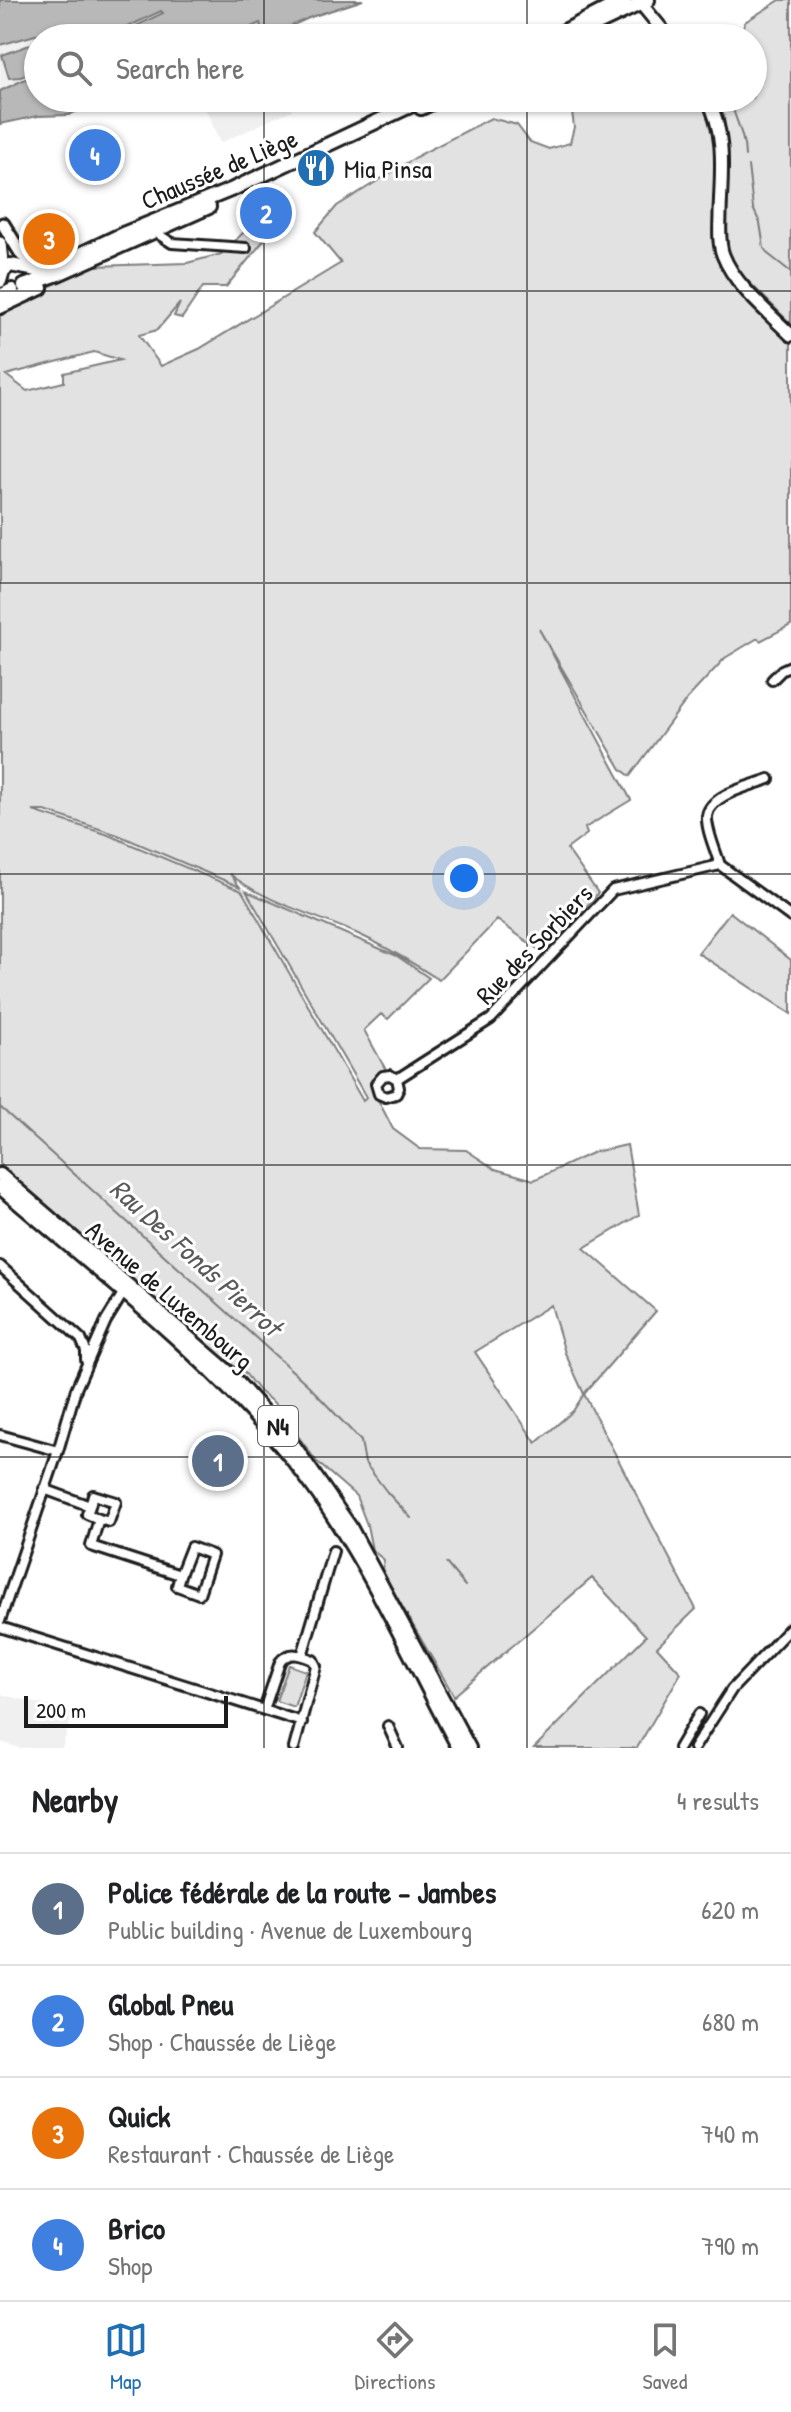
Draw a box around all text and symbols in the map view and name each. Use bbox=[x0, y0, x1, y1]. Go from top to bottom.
search box bbox=[24, 24, 767, 112]
icon: search bbox=[52, 46, 96, 90]
text: Search here bbox=[116, 48, 244, 88]
street label: Chaussée de Liège bbox=[135, 120, 303, 218]
pin: 4 bbox=[69, 125, 121, 185]
restaurant icon: Mia Pinsa bbox=[295, 147, 337, 189]
place label: Mia Pinsa bbox=[344, 151, 432, 186]
pin: 2 bbox=[240, 183, 292, 243]
pin: 3 bbox=[23, 209, 75, 269]
your location bbox=[444, 858, 484, 898]
street label: Rue des Sorbiers bbox=[468, 876, 600, 1012]
water label: Rau Des Fonds Pierrot bbox=[102, 1170, 293, 1347]
street label: Avenue de Luxembourg bbox=[79, 1212, 261, 1378]
road number: N4 bbox=[258, 1406, 298, 1446]
pin: 1 bbox=[192, 1431, 244, 1491]
scale bar bbox=[24, 1692, 228, 1728]
text: 200 m bbox=[36, 1695, 86, 1725]
text: Nearby bbox=[32, 1777, 118, 1823]
text: 4 results bbox=[677, 1783, 759, 1818]
text: Police fédérale de la route - Jambes bbox=[108, 1872, 496, 1912]
text: 1 bbox=[53, 1892, 63, 1927]
text: 620 m bbox=[701, 1892, 759, 1927]
text: Public building · Avenue de Luxembourg bbox=[108, 1912, 472, 1947]
text: Global Pneu bbox=[108, 1984, 233, 2024]
text: 2 bbox=[52, 2004, 64, 2039]
text: 680 m bbox=[702, 2004, 759, 2039]
text: Shop · Chaussée de Liège bbox=[108, 2024, 336, 2059]
text: Quick bbox=[108, 2096, 170, 2136]
text: 3 bbox=[52, 2116, 64, 2151]
text: 740 m bbox=[701, 2116, 759, 2151]
text: Restaurant · Chaussée de Liège bbox=[108, 2136, 394, 2171]
text: Brico bbox=[108, 2208, 165, 2248]
text: 4 bbox=[53, 2228, 63, 2263]
text: 790 m bbox=[701, 2228, 759, 2263]
text: Shop bbox=[108, 2248, 152, 2283]
tab: Map bbox=[104, 2318, 148, 2396]
tab: Directions bbox=[355, 2318, 436, 2396]
tab: Saved bbox=[643, 2318, 687, 2396]

